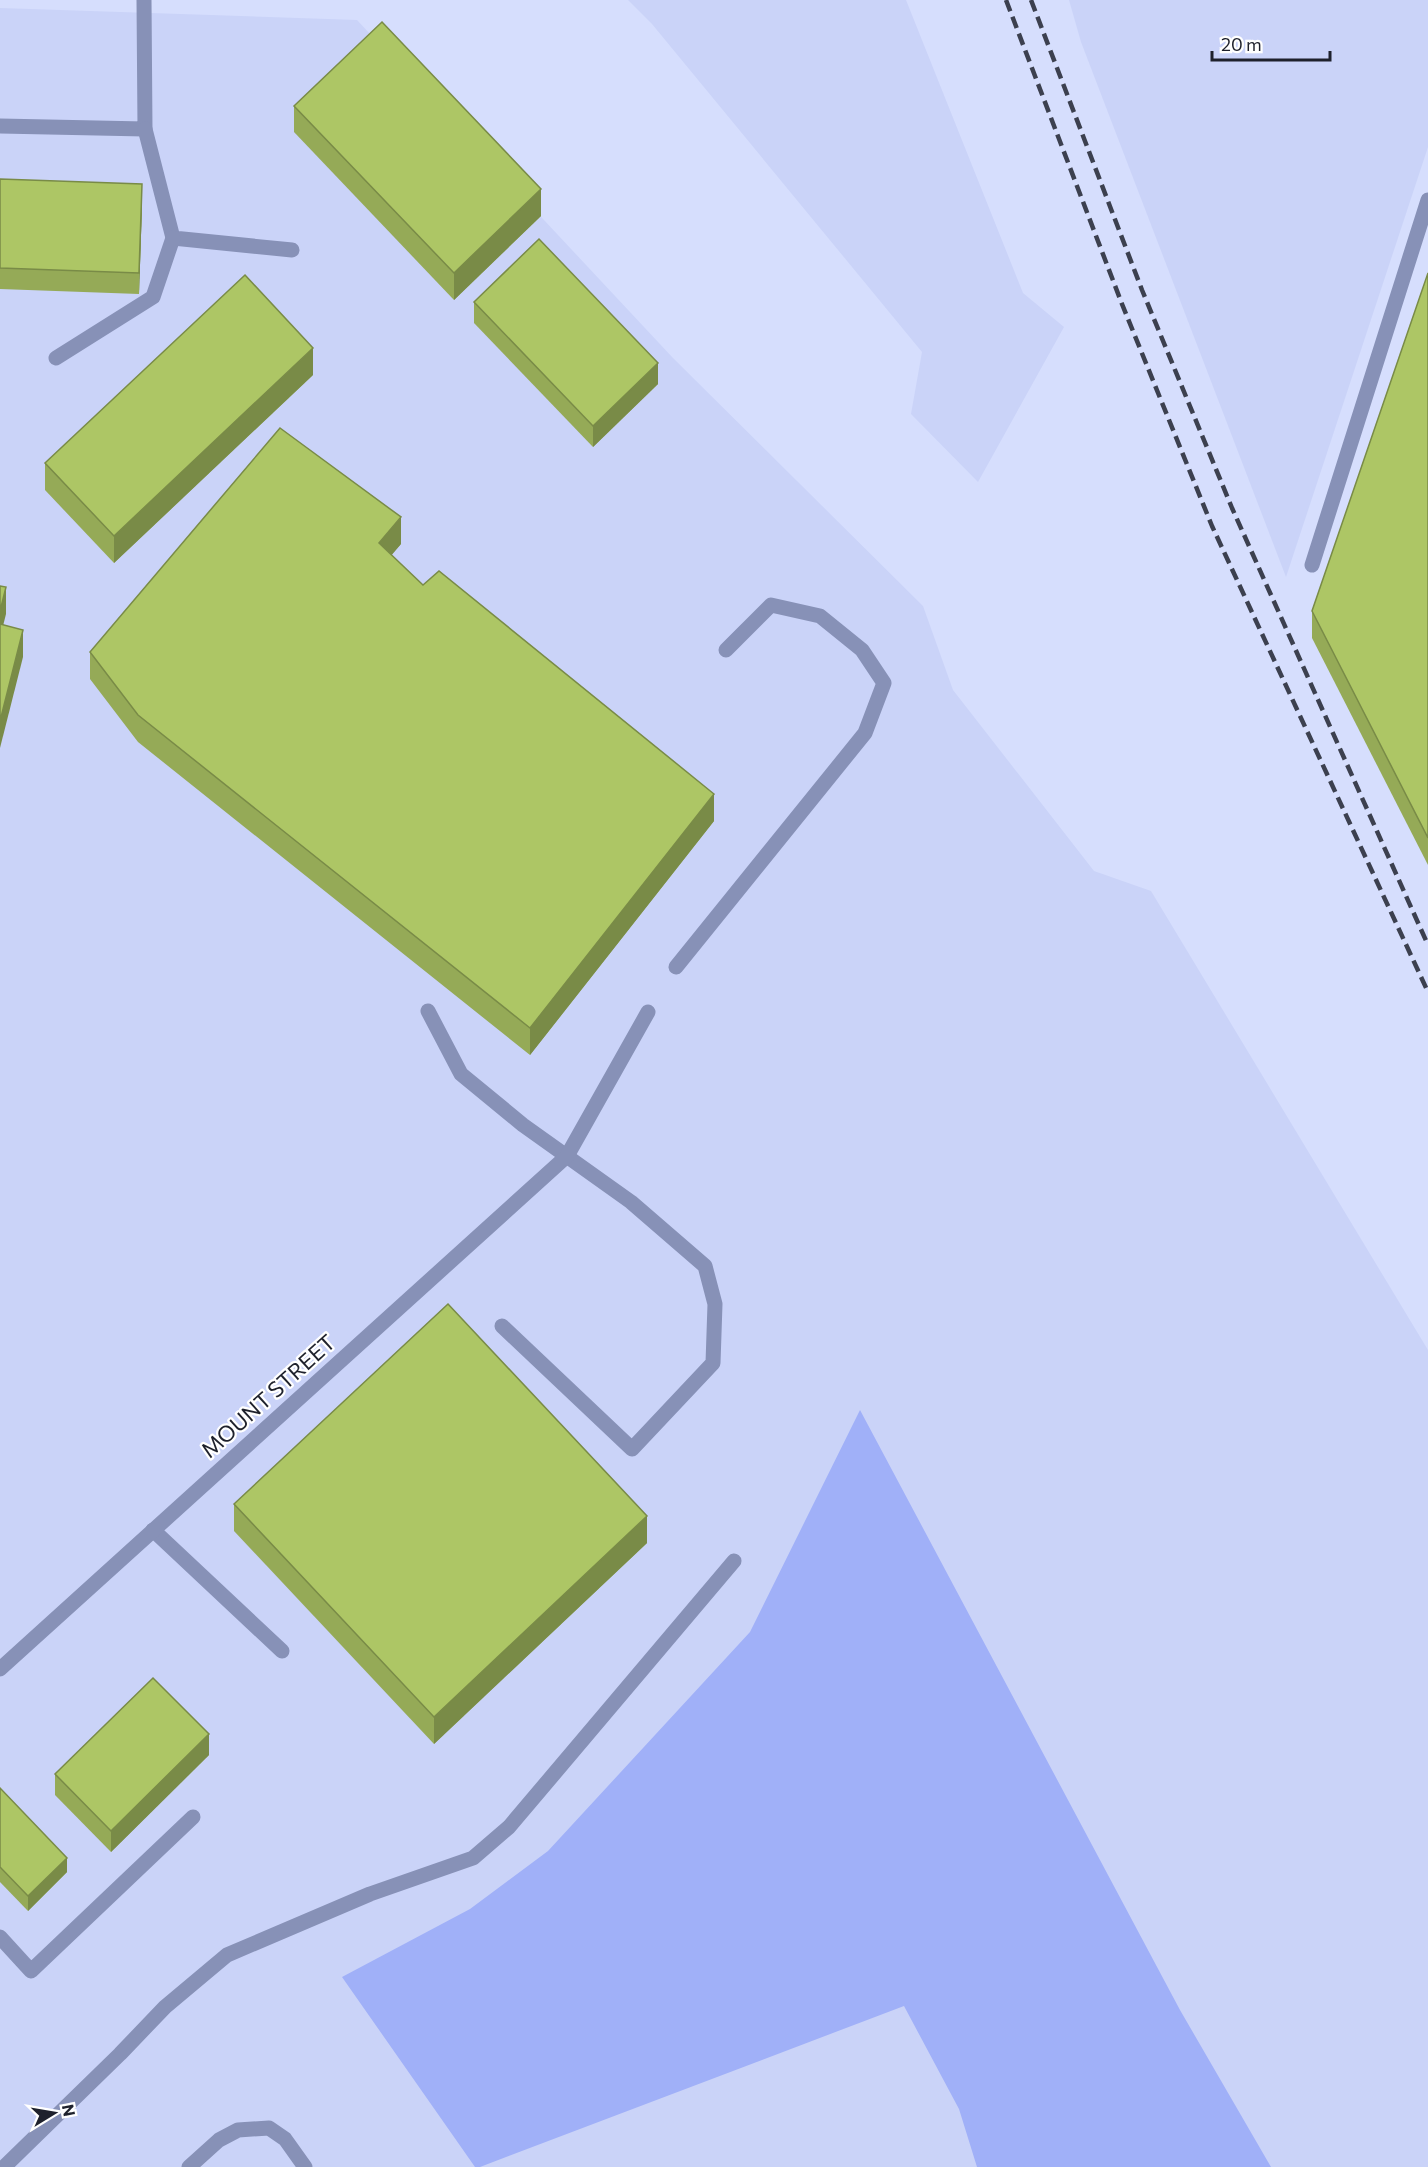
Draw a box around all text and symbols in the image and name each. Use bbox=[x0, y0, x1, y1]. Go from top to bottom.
scale bar bbox=[1212, 24, 1330, 62]
text: 20 m bbox=[1221, 33, 1262, 55]
street label: MOUNT STREET bbox=[195, 1328, 340, 1463]
north arrow bbox=[24, 2083, 84, 2143]
text: N bbox=[59, 2102, 80, 2118]

